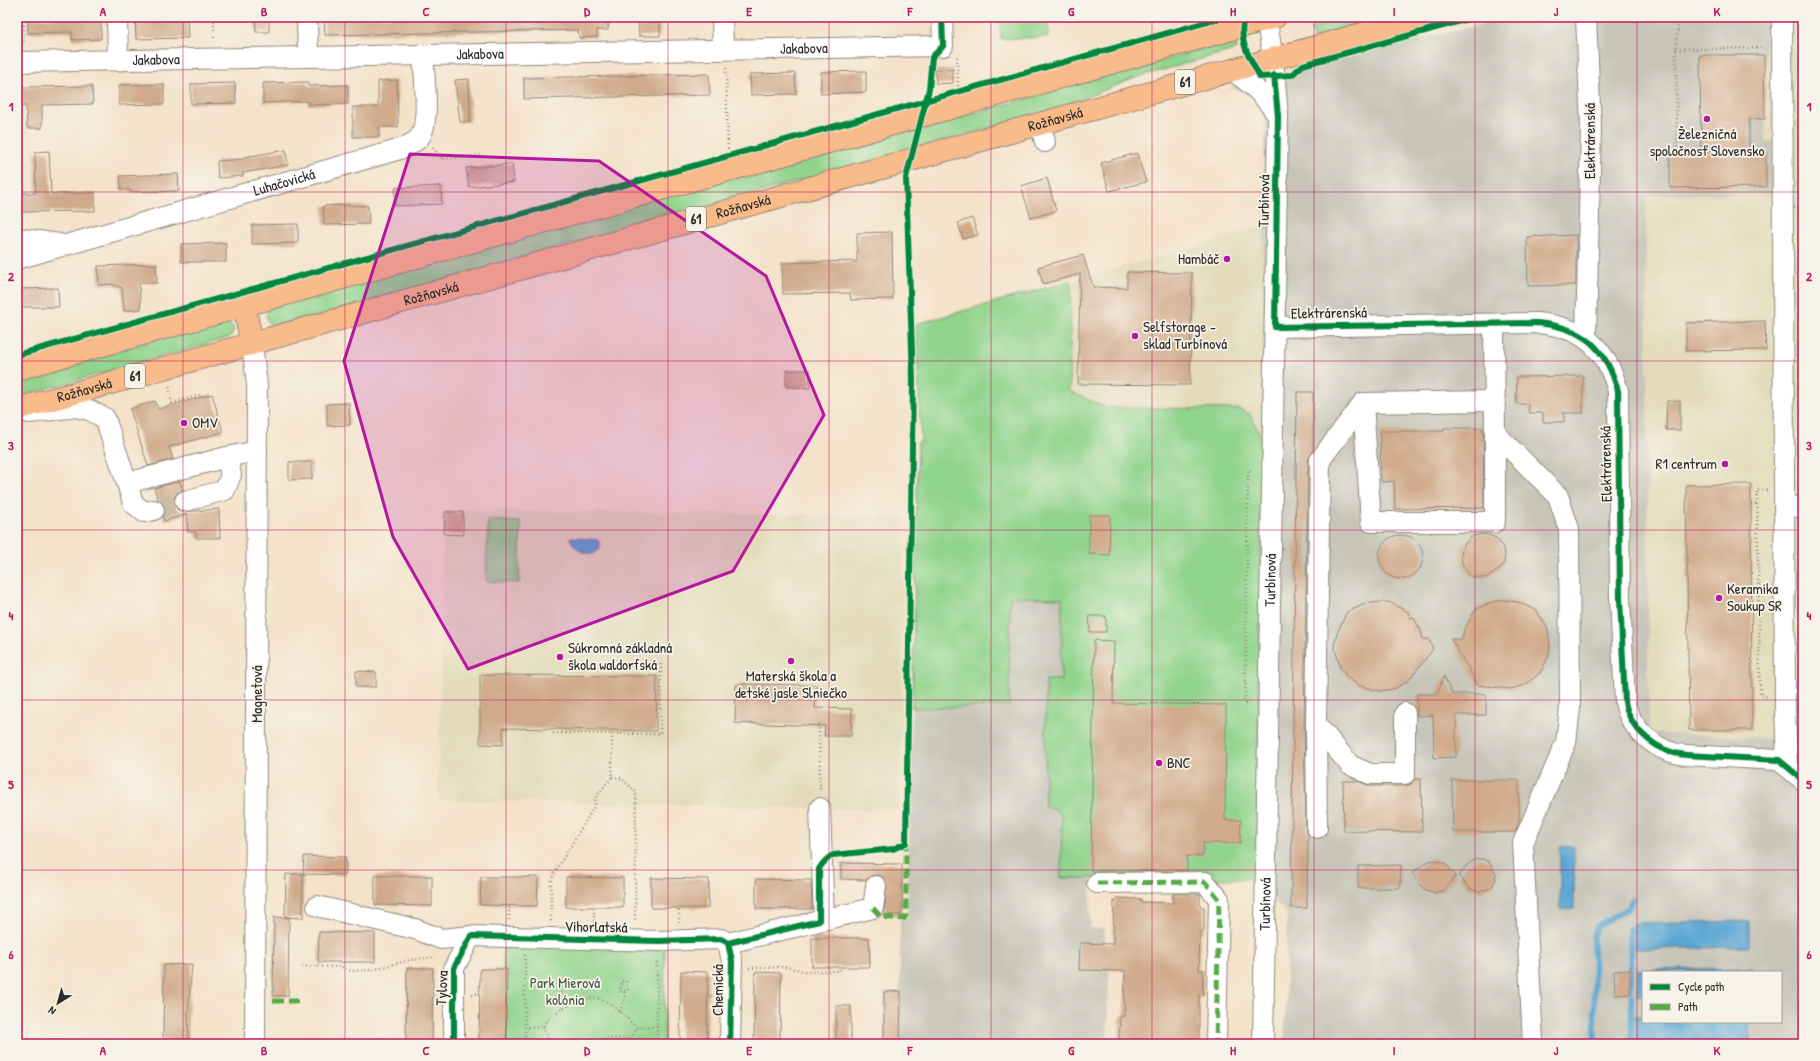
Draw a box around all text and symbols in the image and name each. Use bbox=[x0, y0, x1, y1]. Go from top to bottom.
text: A bbox=[100, 2, 107, 20]
text: B bbox=[261, 2, 268, 20]
text: C bbox=[422, 2, 430, 20]
text: D bbox=[584, 2, 591, 20]
text: E bbox=[746, 2, 752, 20]
text: F bbox=[907, 2, 914, 20]
text: G bbox=[1068, 2, 1075, 20]
text: H bbox=[1230, 2, 1236, 20]
text: I bbox=[1392, 2, 1396, 20]
text: J bbox=[1554, 2, 1559, 20]
text: K bbox=[1714, 2, 1721, 20]
street label: Jakabova bbox=[780, 37, 828, 59]
street label: Jakabova bbox=[456, 43, 504, 64]
street label: Jakabova bbox=[132, 48, 180, 70]
road number: 61 bbox=[1175, 70, 1195, 94]
text: 1 bbox=[9, 97, 14, 115]
text: 1 bbox=[1807, 97, 1812, 115]
street label: Rožňavská bbox=[1026, 101, 1085, 137]
street label: Elektrárenská bbox=[1579, 103, 1600, 179]
marker: Železničná spoločnosť Slovensko bbox=[1702, 114, 1712, 124]
place label: Železničná spoločnosť Slovensko bbox=[1649, 123, 1765, 161]
street label: Luhačovická bbox=[251, 163, 317, 201]
street label: Turbínová bbox=[1253, 174, 1274, 228]
street label: Rožňavská bbox=[713, 188, 773, 224]
road number: 61 bbox=[686, 207, 706, 231]
place label: Hambáč bbox=[1178, 248, 1219, 269]
marker: Hambáč bbox=[1222, 254, 1232, 264]
text: 2 bbox=[8, 267, 15, 285]
text: 2 bbox=[1806, 267, 1813, 285]
street label: Rožňavská bbox=[401, 275, 461, 311]
street label: Elektrárenská bbox=[1291, 301, 1367, 324]
place label: Selfstorage - sklad Turbínová bbox=[1143, 316, 1227, 354]
marker: Selfstorage - sklad Turbínová bbox=[1130, 331, 1140, 341]
road number: 61 bbox=[125, 364, 145, 388]
street label: Rožňavská bbox=[55, 372, 114, 407]
place label: OMV bbox=[192, 412, 218, 433]
marker: OMV bbox=[179, 418, 189, 428]
street label: Elektrárenská bbox=[1594, 426, 1617, 502]
text: 3 bbox=[8, 436, 14, 454]
text: 3 bbox=[1806, 436, 1812, 454]
place label: R1 centrum bbox=[1656, 453, 1717, 474]
marker: R1 centrum bbox=[1720, 459, 1730, 469]
street label: Turbínová bbox=[1259, 553, 1281, 607]
place label: Keramika Soukup SR bbox=[1727, 578, 1782, 616]
marker: Keramika Soukup SR bbox=[1714, 593, 1724, 603]
text: 4 bbox=[9, 606, 14, 624]
text: 4 bbox=[1807, 606, 1812, 624]
place label: Súkromná základná škola waldorfská bbox=[568, 637, 672, 675]
marker: Súkromná základná škola waldorfská bbox=[555, 652, 565, 662]
marker: Materská škola a detské jasle Slniečko bbox=[786, 656, 796, 666]
street label: Magnetová bbox=[246, 665, 267, 723]
place label: Materská škola a detské jasle Slniečko bbox=[735, 665, 847, 703]
place label: BNC bbox=[1167, 752, 1191, 773]
marker: BNC bbox=[1154, 758, 1164, 768]
text: 5 bbox=[8, 775, 14, 793]
text: 5 bbox=[1806, 775, 1812, 793]
street label: Turbínová bbox=[1254, 877, 1276, 931]
street label: Vihorlatská bbox=[564, 915, 628, 938]
text: 6 bbox=[8, 945, 14, 963]
text: 6 bbox=[1806, 945, 1812, 963]
street label: Chemická bbox=[707, 964, 728, 1016]
street label: Tylova bbox=[430, 970, 453, 1006]
legend bbox=[1642, 971, 1782, 1023]
park label: Park Mierová kolónia bbox=[530, 972, 600, 1010]
text: Cycle path bbox=[1678, 978, 1724, 995]
north arrow bbox=[38, 983, 78, 1023]
text: Path bbox=[1678, 998, 1698, 1015]
text: N bbox=[45, 1004, 59, 1018]
text: A bbox=[100, 1041, 107, 1059]
text: B bbox=[261, 1041, 268, 1059]
text: C bbox=[422, 1041, 430, 1059]
text: D bbox=[584, 1041, 591, 1059]
text: E bbox=[746, 1041, 752, 1059]
text: F bbox=[907, 1041, 914, 1059]
text: G bbox=[1068, 1041, 1075, 1059]
text: H bbox=[1230, 1041, 1236, 1059]
text: I bbox=[1392, 1041, 1396, 1059]
text: J bbox=[1554, 1041, 1559, 1059]
text: K bbox=[1714, 1041, 1721, 1059]

